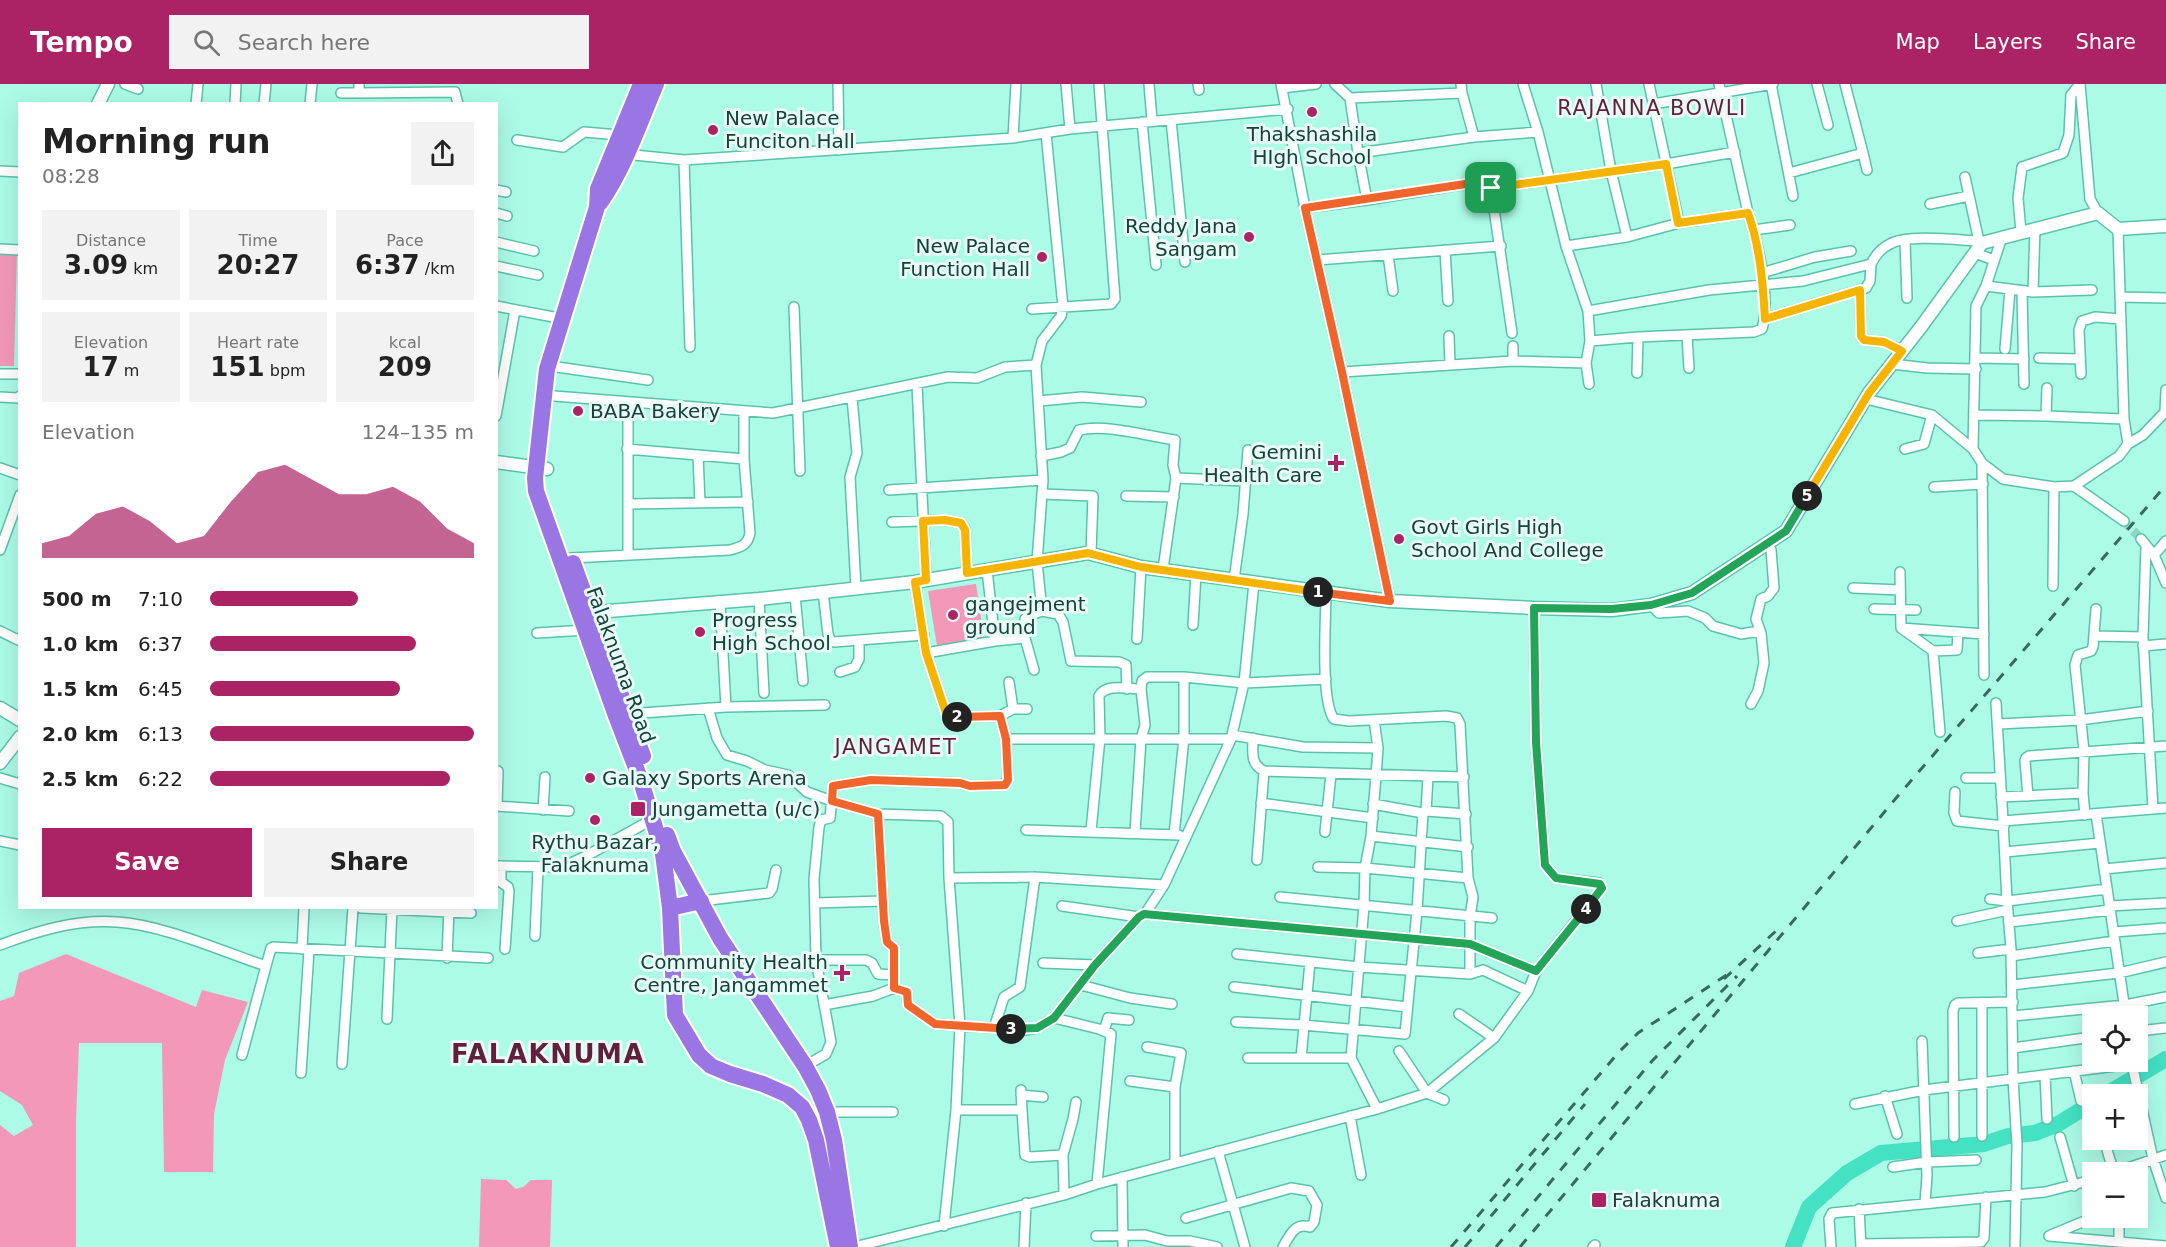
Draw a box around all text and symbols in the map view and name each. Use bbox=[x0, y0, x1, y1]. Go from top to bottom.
search box bbox=[169, 15, 589, 69]
text: Tempo bbox=[30, 26, 133, 59]
icon: search bbox=[190, 26, 223, 59]
text: Search here bbox=[238, 30, 370, 55]
text: Map bbox=[1896, 30, 1940, 54]
text: Layers bbox=[1973, 30, 2042, 54]
text: Share bbox=[2075, 30, 2136, 54]
district label: RAJANNA BOWLI bbox=[1557, 96, 1747, 120]
marker: Thakshashila HIgh School bbox=[1305, 105, 1319, 119]
place label: New Palace Funciton Hall bbox=[725, 106, 855, 153]
text: Morning run bbox=[42, 122, 270, 161]
button: share bbox=[411, 122, 474, 185]
place label: Thakshashila HIgh School bbox=[1246, 122, 1377, 169]
marker: New Palace Funciton Hall bbox=[706, 123, 720, 137]
pin bbox=[1465, 162, 1516, 213]
text: 08:28 bbox=[42, 164, 100, 188]
icon: arrive bbox=[1474, 171, 1507, 204]
place label: Reddy Jana Sangam bbox=[1125, 214, 1237, 261]
marker: Reddy Jana Sangam bbox=[1242, 230, 1256, 244]
text: Distance bbox=[76, 231, 146, 250]
text: Time bbox=[238, 231, 278, 250]
text: Pace bbox=[386, 231, 424, 250]
place label: New Palace Function Hall bbox=[900, 234, 1030, 281]
text: 3.09 bbox=[64, 250, 128, 280]
text: 20:27 bbox=[217, 250, 299, 280]
text: 6:37 bbox=[355, 250, 420, 280]
marker: New Palace Function Hall bbox=[1035, 250, 1049, 264]
text: km bbox=[128, 259, 158, 278]
text: /km bbox=[420, 259, 455, 278]
text: Elevation bbox=[74, 333, 148, 352]
text: Heart rate bbox=[217, 333, 299, 352]
text: kcal bbox=[389, 333, 421, 352]
text: 17 bbox=[83, 352, 119, 382]
text: 151 bbox=[210, 352, 265, 382]
text: 209 bbox=[378, 352, 432, 382]
text: m bbox=[119, 361, 139, 380]
text: bpm bbox=[265, 361, 306, 380]
place label: BABA Bakery bbox=[590, 399, 721, 423]
marker: BABA Bakery bbox=[571, 404, 585, 418]
text: Elevation bbox=[42, 420, 135, 444]
text: 124–135 m bbox=[362, 420, 474, 444]
place label: Gemini Health Care bbox=[1204, 440, 1322, 487]
marker: Gemini Health Care bbox=[1327, 454, 1345, 472]
pin: 5 bbox=[1792, 481, 1822, 511]
text: 5 bbox=[1801, 486, 1813, 505]
place label: Govt Girls High School And College bbox=[1411, 515, 1604, 562]
marker: Govt Girls High School And College bbox=[1392, 532, 1406, 546]
pin: 1 bbox=[1303, 577, 1333, 607]
text: 1 bbox=[1312, 582, 1324, 601]
street label: Falaknuma Road bbox=[582, 583, 660, 747]
text: 500 m bbox=[42, 587, 112, 611]
text: 7:10 bbox=[138, 587, 183, 611]
place label: gangejment ground bbox=[965, 592, 1086, 639]
place label: Progress High School bbox=[712, 608, 831, 655]
marker: gangejment ground bbox=[946, 608, 960, 622]
marker: Progress High School bbox=[693, 625, 707, 639]
text: 1.0 km bbox=[42, 632, 119, 656]
text: 6:37 bbox=[138, 632, 183, 656]
text: 1.5 km bbox=[42, 677, 119, 701]
text: 6:45 bbox=[138, 677, 183, 701]
pin: 2 bbox=[942, 702, 972, 732]
text: 2 bbox=[951, 707, 963, 726]
text: 2.0 km bbox=[42, 722, 119, 746]
text: 6:13 bbox=[138, 722, 183, 746]
district label: JANGAMET bbox=[833, 735, 957, 759]
place label: Galaxy Sports Arena bbox=[602, 766, 807, 790]
text: 2.5 km bbox=[42, 767, 119, 791]
text: 6:22 bbox=[138, 767, 183, 791]
marker: Galaxy Sports Arena bbox=[583, 771, 597, 785]
place label: Jungametta (u/c) bbox=[650, 797, 820, 821]
marker: Jungametta (u/c) bbox=[629, 800, 647, 818]
marker: Rythu Bazar, Falaknuma bbox=[588, 813, 602, 827]
button: Save bbox=[42, 828, 252, 897]
button: Share bbox=[264, 828, 474, 897]
place label: Rythu Bazar, Falaknuma bbox=[531, 830, 659, 877]
pin: 4 bbox=[1571, 894, 1601, 924]
text: 4 bbox=[1580, 899, 1592, 918]
place label: Community Health Centre, Jangammet bbox=[634, 950, 828, 997]
marker: Community Health Centre, Jangammet bbox=[833, 964, 851, 982]
map controls bbox=[2082, 1006, 2148, 1228]
button: locate bbox=[2082, 1006, 2148, 1072]
pin: 3 bbox=[996, 1014, 1026, 1044]
text: 3 bbox=[1005, 1019, 1017, 1038]
district label: FALAKNUMA bbox=[451, 1039, 645, 1069]
button: + bbox=[2082, 1084, 2148, 1150]
button: − bbox=[2082, 1162, 2148, 1228]
place label: Falaknuma bbox=[1612, 1188, 1720, 1212]
marker: Falaknuma bbox=[1590, 1191, 1608, 1209]

